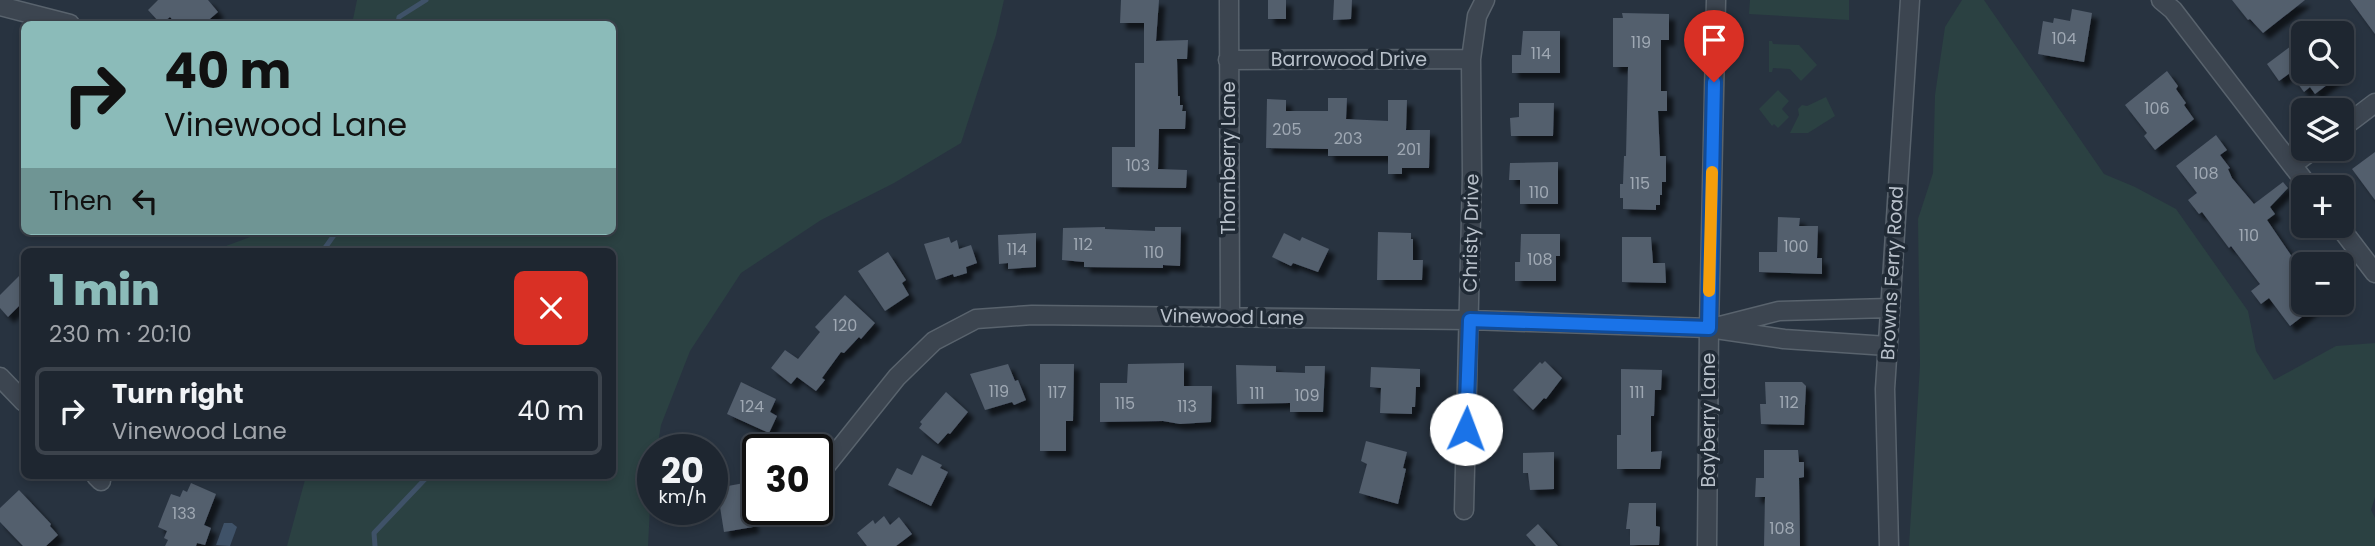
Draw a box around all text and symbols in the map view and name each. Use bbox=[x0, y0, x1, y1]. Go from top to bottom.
pin bbox=[1684, 10, 1744, 82]
icon: arrive bbox=[1695, 21, 1733, 59]
map controls bbox=[2291, 21, 2354, 315]
button: search bbox=[2291, 21, 2354, 84]
house number: 104 bbox=[2051, 27, 2077, 50]
house number: 119 bbox=[1631, 31, 1651, 54]
text: 40 m bbox=[164, 37, 291, 105]
house number: 114 bbox=[1531, 42, 1551, 65]
street label: Barrowood Drive bbox=[1271, 46, 1427, 73]
icon: right bbox=[49, 49, 140, 140]
street label: Thornberry Lane bbox=[1215, 81, 1242, 235]
house number: 106 bbox=[2144, 97, 2170, 120]
button: layers bbox=[2291, 98, 2354, 161]
text: Vinewood Lane bbox=[164, 102, 407, 147]
house number: 205 bbox=[1272, 118, 1302, 141]
house number: 203 bbox=[1334, 127, 1362, 150]
house number: 201 bbox=[1397, 138, 1421, 161]
house number: 103 bbox=[1126, 154, 1150, 177]
house number: 108 bbox=[2193, 162, 2219, 185]
house number: 115 bbox=[1630, 172, 1650, 195]
street label: Christy Drive bbox=[1456, 173, 1486, 293]
button: + bbox=[2291, 175, 2354, 238]
house number: 110 bbox=[1529, 181, 1549, 204]
icon: left bbox=[126, 182, 164, 220]
text: Then bbox=[49, 183, 112, 219]
street label: Browns Ferry Road bbox=[1874, 185, 1910, 361]
house number: 110 bbox=[2239, 224, 2259, 247]
house number: 112 bbox=[1073, 233, 1093, 256]
house number: 100 bbox=[1783, 235, 1809, 258]
house number: 114 bbox=[1007, 238, 1027, 261]
house number: 110 bbox=[1144, 241, 1164, 264]
house number: 108 bbox=[1527, 248, 1553, 271]
button: − bbox=[2291, 252, 2354, 315]
text: 1 min bbox=[49, 261, 160, 320]
button: close bbox=[514, 271, 588, 345]
street label: Vinewood Lane bbox=[1160, 302, 1304, 332]
house number: 120 bbox=[833, 314, 857, 337]
text: 230 m · 20:10 bbox=[49, 318, 192, 350]
street label: Bayberry Lane bbox=[1695, 353, 1722, 487]
text: Turn right bbox=[112, 376, 244, 412]
house number: 119 bbox=[989, 380, 1009, 403]
house number: 117 bbox=[1048, 381, 1067, 404]
house number: 111 bbox=[1629, 381, 1645, 404]
house number: 111 bbox=[1249, 382, 1265, 405]
house number: 109 bbox=[1294, 384, 1320, 407]
house number: 112 bbox=[1779, 391, 1799, 414]
icon: right bbox=[53, 392, 91, 430]
house number: 115 bbox=[1115, 392, 1135, 415]
position arrow bbox=[1429, 392, 1503, 466]
text: 40 m bbox=[518, 393, 584, 429]
house number: 124 bbox=[740, 395, 764, 418]
house number: 113 bbox=[1177, 395, 1197, 418]
text: Vinewood Lane bbox=[112, 415, 287, 447]
speed limit sign: 30 bbox=[742, 434, 833, 525]
text: 20 bbox=[661, 446, 704, 495]
text: km/h bbox=[659, 484, 706, 509]
house number: 133 bbox=[172, 502, 196, 525]
house number: 108 bbox=[1769, 517, 1795, 540]

